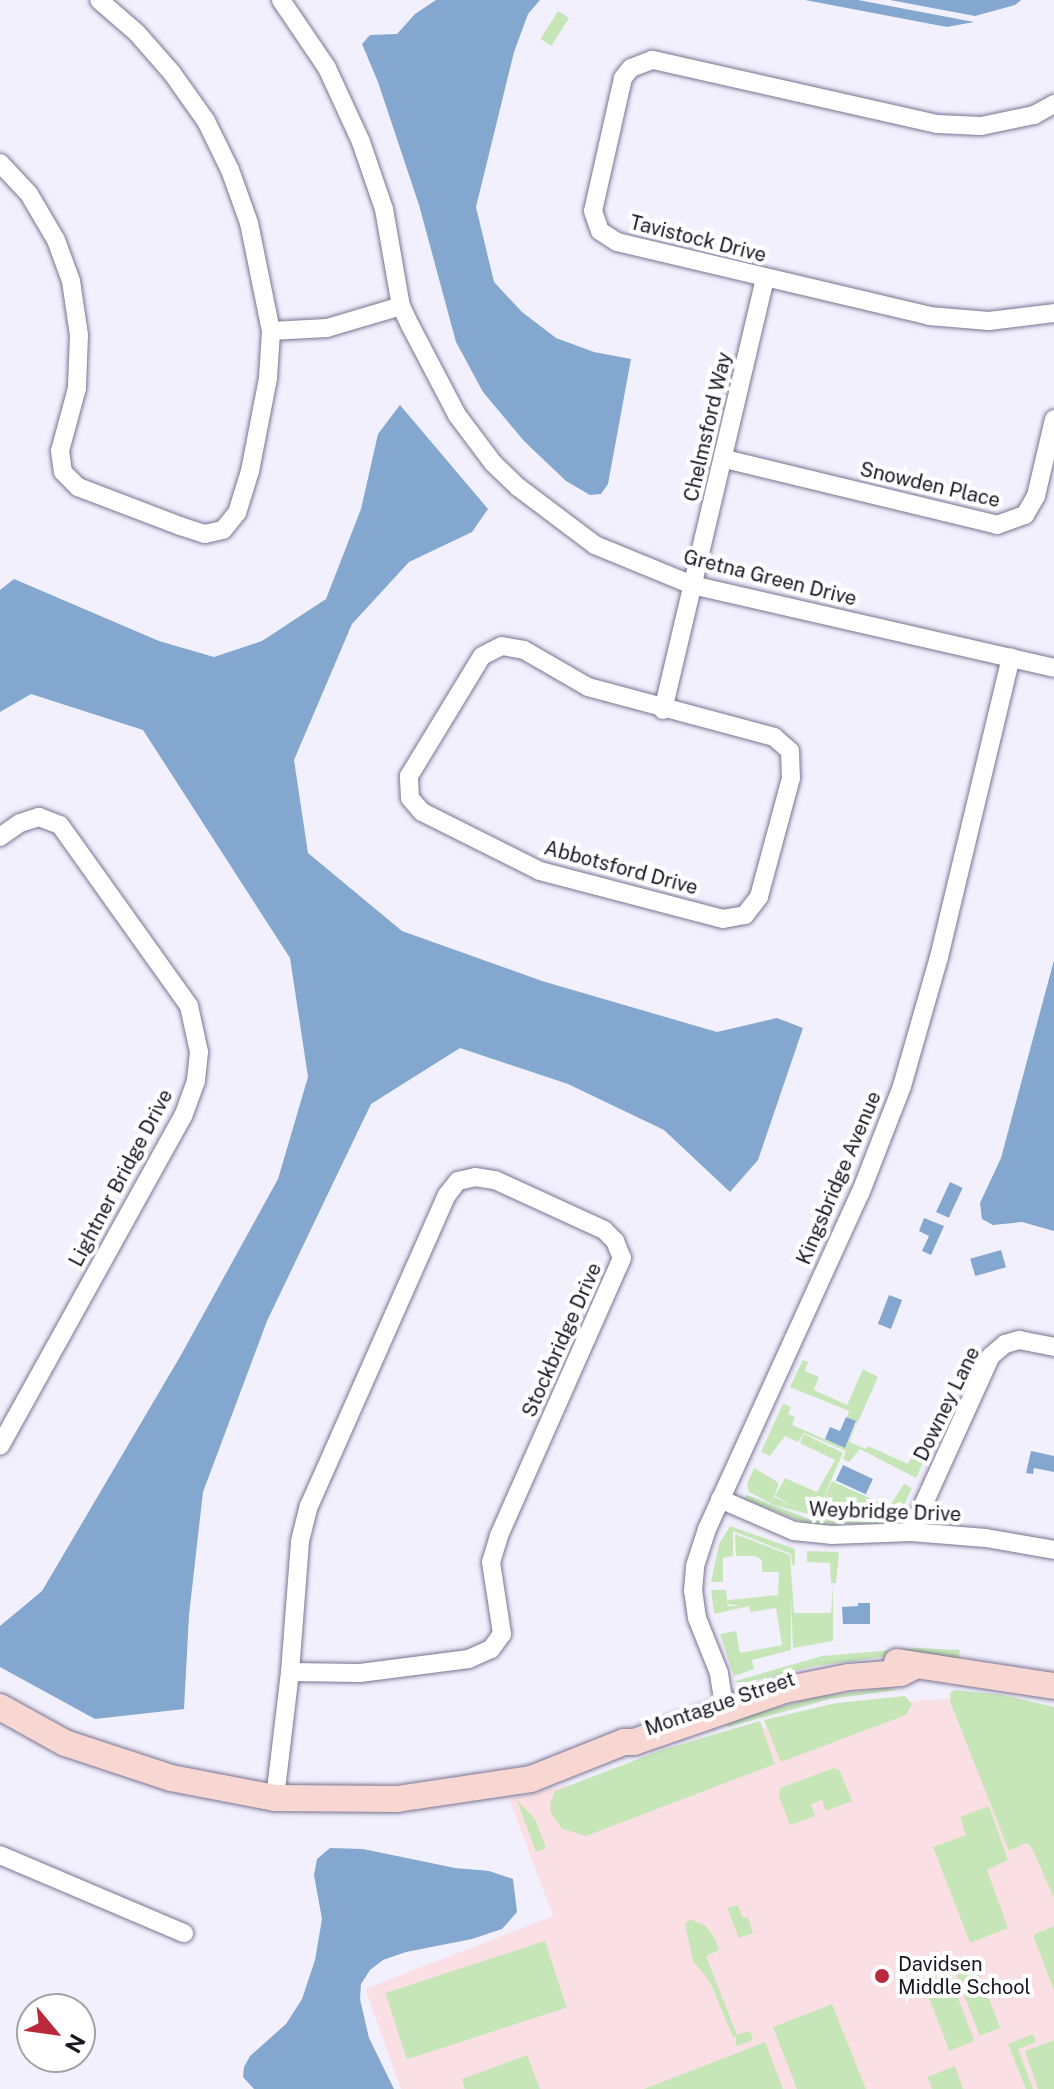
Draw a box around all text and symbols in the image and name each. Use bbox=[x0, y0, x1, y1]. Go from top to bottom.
street label: Tavistock Drive bbox=[627, 210, 769, 268]
street label: Chelmsford Way bbox=[679, 350, 737, 504]
street label: Snowden Place bbox=[858, 457, 1002, 513]
street label: Gretna Green Drive bbox=[681, 545, 859, 611]
street label: Abbotsford Drive bbox=[542, 836, 700, 900]
street label: Lightner Bridge Drive bbox=[64, 1085, 178, 1271]
street label: Kingsbridge Avenue bbox=[792, 1088, 886, 1268]
street label: Stockbridge Drive bbox=[517, 1259, 607, 1421]
street label: Downey Lane bbox=[909, 1343, 985, 1465]
street label: Weybridge Drive bbox=[808, 1497, 962, 1527]
street label: Montague Street bbox=[642, 1667, 798, 1741]
place label: Davidsen Middle School bbox=[898, 1952, 1031, 1999]
marker: Davidsen Middle School bbox=[873, 1967, 891, 1985]
north arrow bbox=[16, 1993, 96, 2073]
text: N bbox=[60, 2030, 91, 2057]

